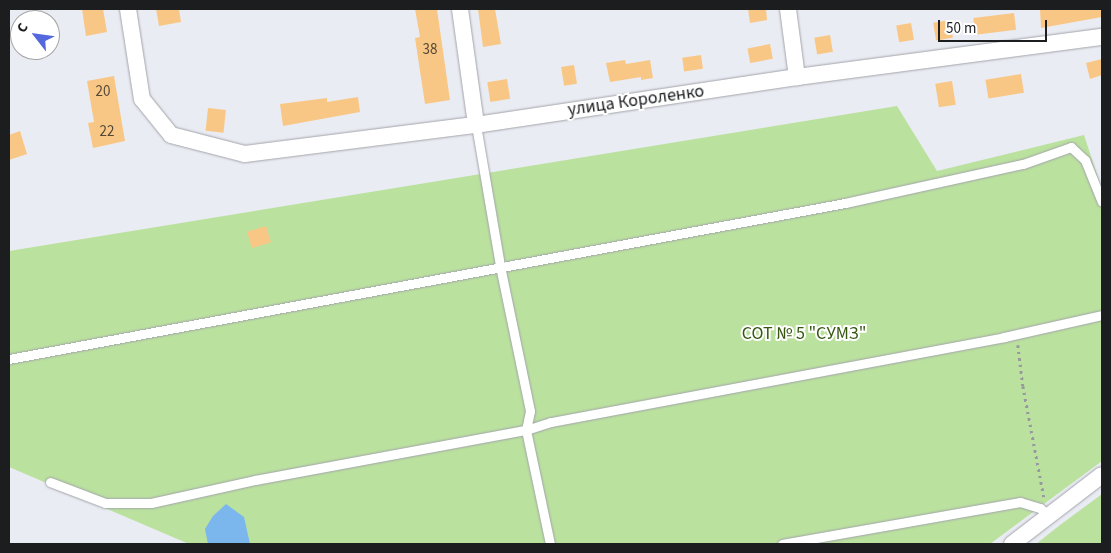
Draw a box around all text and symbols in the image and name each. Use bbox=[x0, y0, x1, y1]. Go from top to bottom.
north arrow bbox=[10, 10, 60, 60]
scale bar bbox=[941, 10, 1050, 42]
text: 50 m bbox=[946, 18, 976, 39]
text: С bbox=[12, 19, 34, 37]
house number: 38 bbox=[423, 41, 437, 59]
street label: улица Короленко bbox=[566, 81, 706, 121]
house number: 20 bbox=[96, 83, 110, 101]
house number: 22 bbox=[100, 123, 114, 141]
park label: СОТ № 5 "СУМЗ" bbox=[742, 323, 866, 345]

